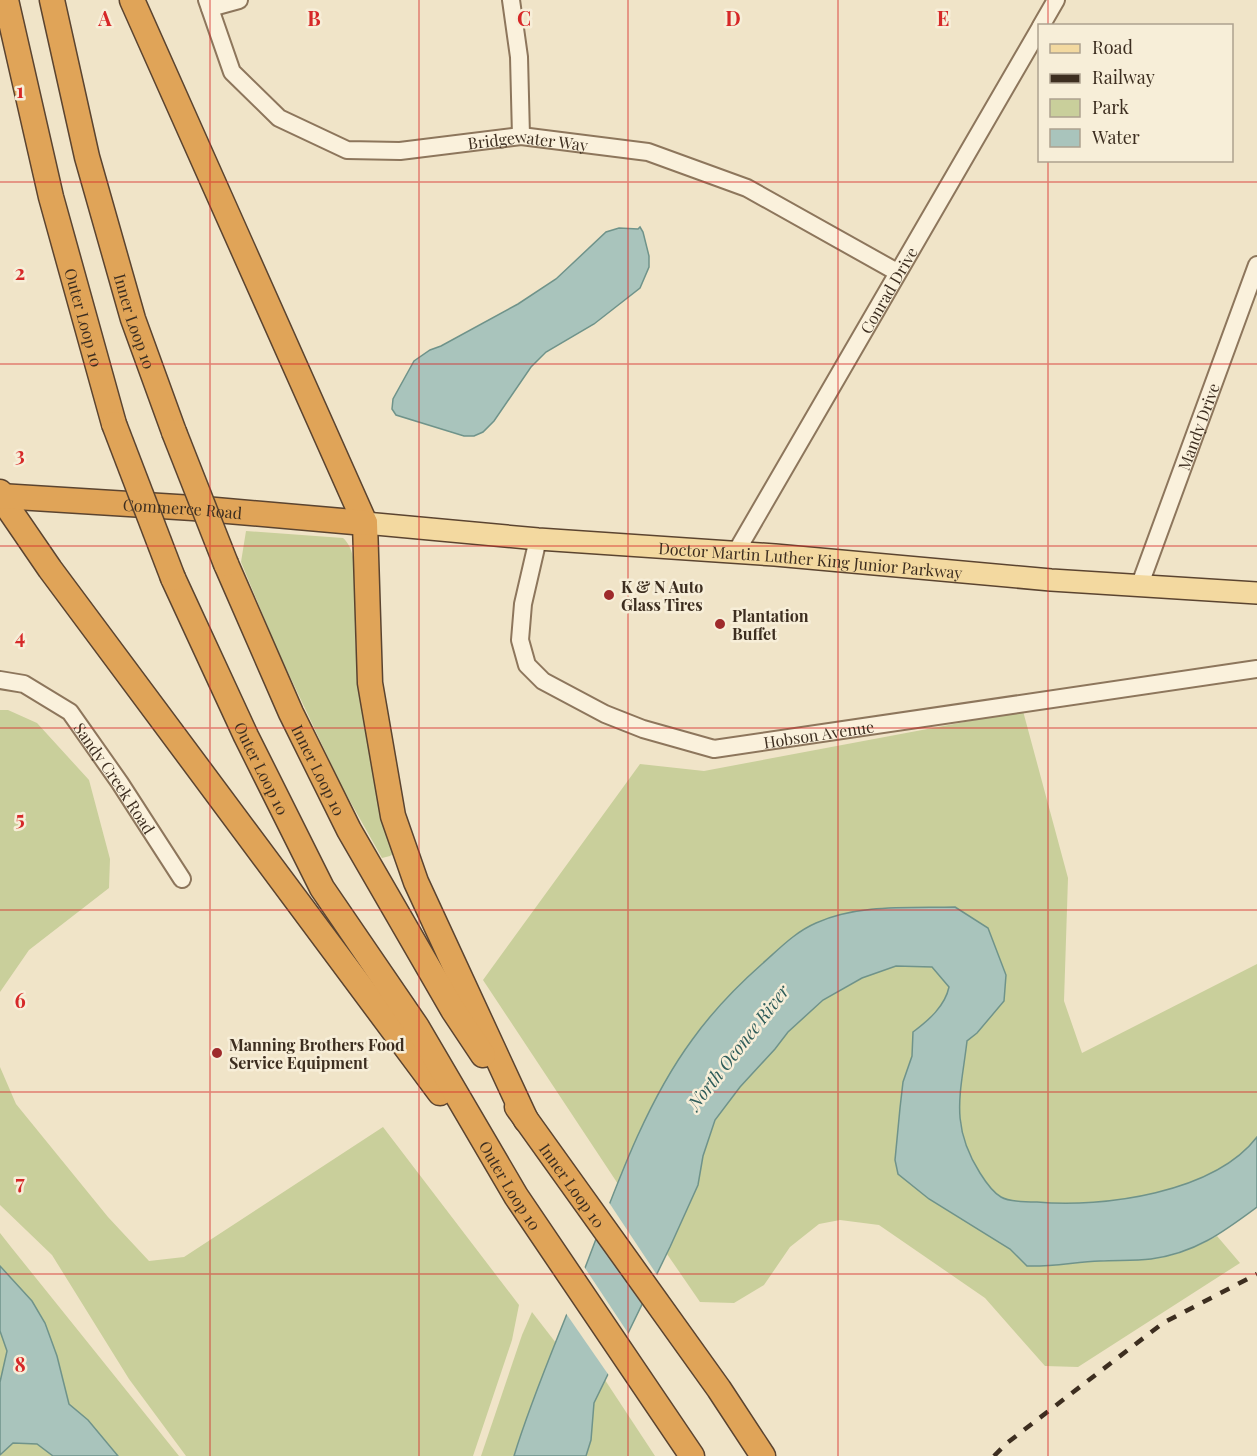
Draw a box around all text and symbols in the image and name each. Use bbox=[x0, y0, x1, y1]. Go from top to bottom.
text: A bbox=[97, 4, 112, 31]
text: B bbox=[307, 4, 321, 31]
text: C bbox=[517, 4, 531, 31]
text: D bbox=[725, 4, 741, 31]
text: E bbox=[937, 4, 949, 31]
legend bbox=[1038, 24, 1233, 162]
text: Road bbox=[1092, 35, 1133, 59]
text: Railway bbox=[1092, 65, 1155, 89]
text: 1 bbox=[16, 76, 24, 103]
text: Park bbox=[1092, 95, 1129, 119]
street label: Bridgewater Way bbox=[466, 125, 589, 155]
text: Water bbox=[1091, 125, 1140, 149]
street label: Conrad Drive bbox=[855, 243, 921, 337]
text: 2 bbox=[15, 258, 25, 285]
street label: Outer Loop 10 bbox=[61, 266, 108, 369]
street label: Inner Loop 10 bbox=[110, 271, 161, 372]
street label: Mandy Drive bbox=[1172, 380, 1223, 473]
text: 3 bbox=[15, 440, 25, 467]
street label: Commerce Road bbox=[122, 493, 243, 523]
street label: Doctor Martin Luther King Junior Parkway bbox=[658, 537, 963, 582]
place label: K & N Auto Glass Tires bbox=[621, 576, 703, 615]
marker: K & N Auto Glass Tires bbox=[602, 588, 616, 602]
place label: Plantation Buffet bbox=[732, 605, 809, 644]
marker: Plantation Buffet bbox=[713, 617, 727, 631]
text: 4 bbox=[15, 622, 25, 649]
street label: Hobson Avenue bbox=[762, 715, 875, 752]
street label: Sandy Creek Road bbox=[70, 718, 160, 837]
street label: Outer Loop 10 bbox=[230, 718, 294, 818]
street label: Inner Loop 10 bbox=[288, 721, 351, 819]
text: 5 bbox=[15, 804, 25, 831]
water label: North Oconee River bbox=[681, 979, 795, 1116]
text: 6 bbox=[14, 986, 26, 1013]
place label: Manning Brothers Food Service Equipment bbox=[229, 1034, 405, 1073]
marker: Manning Brothers Food Service Equipment bbox=[210, 1046, 224, 1060]
street label: Outer Loop 10 bbox=[475, 1136, 546, 1234]
street label: Inner Loop 10 bbox=[535, 1139, 610, 1232]
text: 7 bbox=[15, 1168, 25, 1195]
text: 8 bbox=[14, 1350, 26, 1377]

